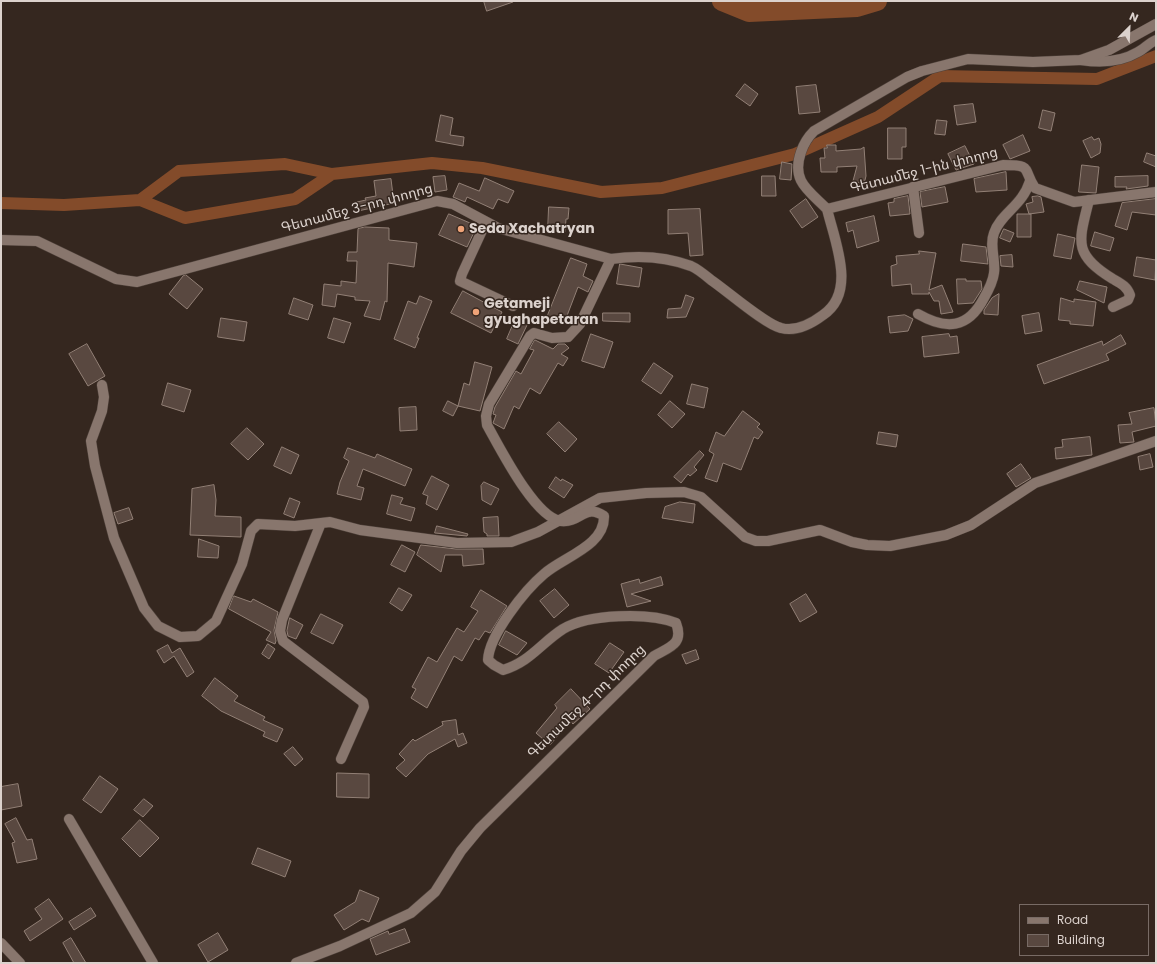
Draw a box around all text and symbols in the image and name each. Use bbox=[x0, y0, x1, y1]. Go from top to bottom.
north arrow bbox=[1109, 8, 1149, 48]
text: N bbox=[1127, 8, 1141, 26]
street label: Գետամեջ 1-ին փողոց bbox=[848, 144, 1000, 198]
street label: Գետամեջ 3-րդ փողոց bbox=[279, 181, 435, 237]
place label: Seda Xachatryan bbox=[469, 221, 595, 237]
marker: Seda Xachatryan bbox=[456, 224, 466, 234]
place label: Getameji gyughapetaran bbox=[484, 296, 598, 328]
marker: Getameji gyughapetaran bbox=[471, 307, 481, 317]
street label: Գետամեջ 4-րդ փողոց bbox=[525, 642, 649, 762]
legend bbox=[1019, 904, 1149, 956]
text: Road bbox=[1057, 911, 1088, 928]
text: Building bbox=[1057, 931, 1105, 948]

